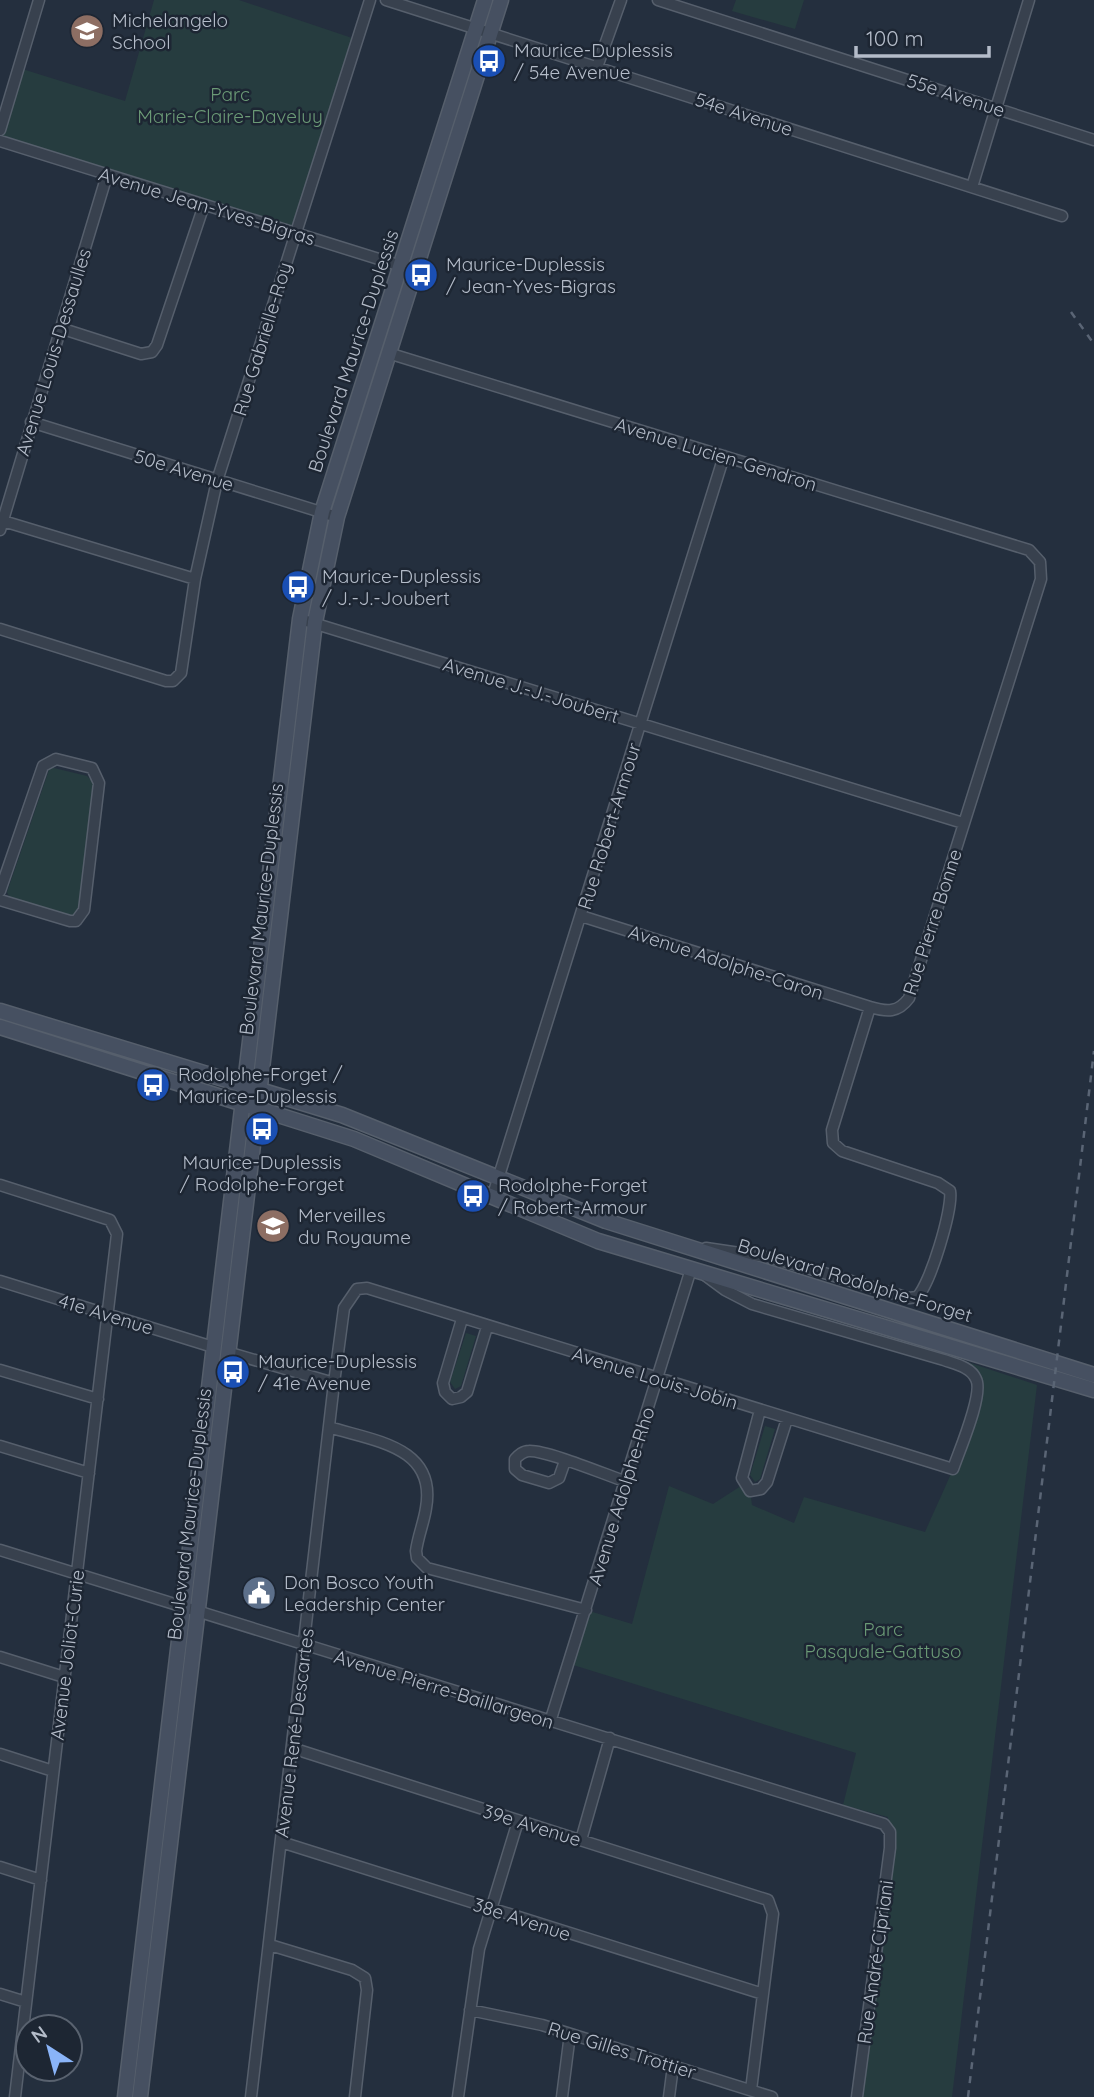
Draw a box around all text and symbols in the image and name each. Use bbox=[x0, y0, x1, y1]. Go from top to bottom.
place label: Michelangelo School bbox=[112, 8, 228, 54]
school or university icon: Michelangelo School bbox=[68, 12, 106, 50]
scale bar bbox=[856, 14, 989, 58]
text: 100 m bbox=[866, 25, 924, 51]
place label: Maurice-Duplessis / 54e Avenue bbox=[514, 38, 673, 84]
bus stop icon: Maurice-Duplessis / 54e Avenue bbox=[470, 42, 508, 80]
street label: 55e Avenue bbox=[904, 68, 1008, 122]
park label: Parc Marie-Claire-Daveluy bbox=[137, 82, 323, 128]
street label: 54e Avenue bbox=[692, 87, 796, 141]
street label: Avenue Jean-Yves-Bigras bbox=[96, 162, 318, 250]
street label: Boulevard Maurice-Duplessis bbox=[302, 227, 404, 475]
street label: Avenue Louis-Dessaulles bbox=[10, 245, 96, 459]
place label: Maurice-Duplessis / Jean-Yves-Bigras bbox=[446, 252, 616, 298]
bus stop icon: Maurice-Duplessis / Jean-Yves-Bigras bbox=[402, 256, 440, 294]
street label: Rue Gabrielle-Roy bbox=[227, 259, 297, 419]
street label: Avenue Lucien-Gendron bbox=[612, 412, 820, 496]
street label: 50e Avenue bbox=[131, 444, 237, 496]
place label: Maurice-Duplessis / J.-J.-Joubert bbox=[322, 564, 481, 610]
bus stop icon: Maurice-Duplessis / J.-J.-Joubert bbox=[279, 568, 317, 606]
street label: Avenue J.-J.-Joubert bbox=[440, 652, 622, 728]
street label: Rue Robert-Armour bbox=[572, 739, 646, 912]
street label: Boulevard Maurice-Duplessis bbox=[234, 782, 288, 1036]
street label: Rue Pierre Bonne bbox=[897, 846, 967, 998]
street label: Avenue Adolphe-Caron bbox=[625, 919, 827, 1005]
place label: Rodolphe-Forget / Maurice-Duplessis bbox=[178, 1062, 343, 1108]
bus stop icon: Rodolphe-Forget / Maurice-Duplessis bbox=[134, 1066, 172, 1104]
bus stop icon: Maurice-Duplessis / Rodolphe-Forget bbox=[243, 1110, 281, 1148]
place label: Maurice-Duplessis / Rodolphe-Forget bbox=[180, 1150, 344, 1196]
place label: Rodolphe-Forget / Robert-Armour bbox=[498, 1173, 648, 1219]
bus stop icon: Rodolphe-Forget / Robert-Armour bbox=[454, 1177, 492, 1215]
place label: Merveilles du Royaume bbox=[298, 1203, 411, 1249]
school or university icon: Merveilles du Royaume bbox=[254, 1207, 292, 1245]
street label: Boulevard Rodolphe-Forget bbox=[735, 1233, 975, 1327]
street label: 41e Avenue bbox=[56, 1288, 156, 1340]
street label: Avenue Louis-Jobin bbox=[569, 1341, 741, 1415]
place label: Maurice-Duplessis / 41e Avenue bbox=[258, 1349, 417, 1395]
bus stop icon: Maurice-Duplessis / 41e Avenue bbox=[214, 1353, 252, 1391]
street label: Boulevard Maurice-Duplessis bbox=[162, 1387, 216, 1641]
street label: Avenue Adolphe-Rho bbox=[582, 1404, 660, 1588]
street label: Avenue Joliot-Curie bbox=[45, 1568, 89, 1742]
place label: Don Bosco Youth Leadership Center bbox=[284, 1570, 446, 1616]
public building icon: Don Bosco Youth Leadership Center bbox=[240, 1574, 278, 1612]
park label: Parc Pasquale-Gattuso bbox=[805, 1617, 961, 1663]
street label: Avenue René-Descartes bbox=[269, 1627, 319, 1839]
street label: Avenue Pierre-Baillargeon bbox=[331, 1644, 557, 1734]
street label: 39e Avenue bbox=[480, 1799, 584, 1851]
street label: Rue André-Cipriani bbox=[852, 1879, 898, 2045]
street label: 38e Avenue bbox=[470, 1892, 574, 1946]
north arrow bbox=[14, 2013, 84, 2083]
street label: Rue Gilles Trottier bbox=[545, 2016, 700, 2084]
text: N bbox=[26, 2020, 52, 2048]

